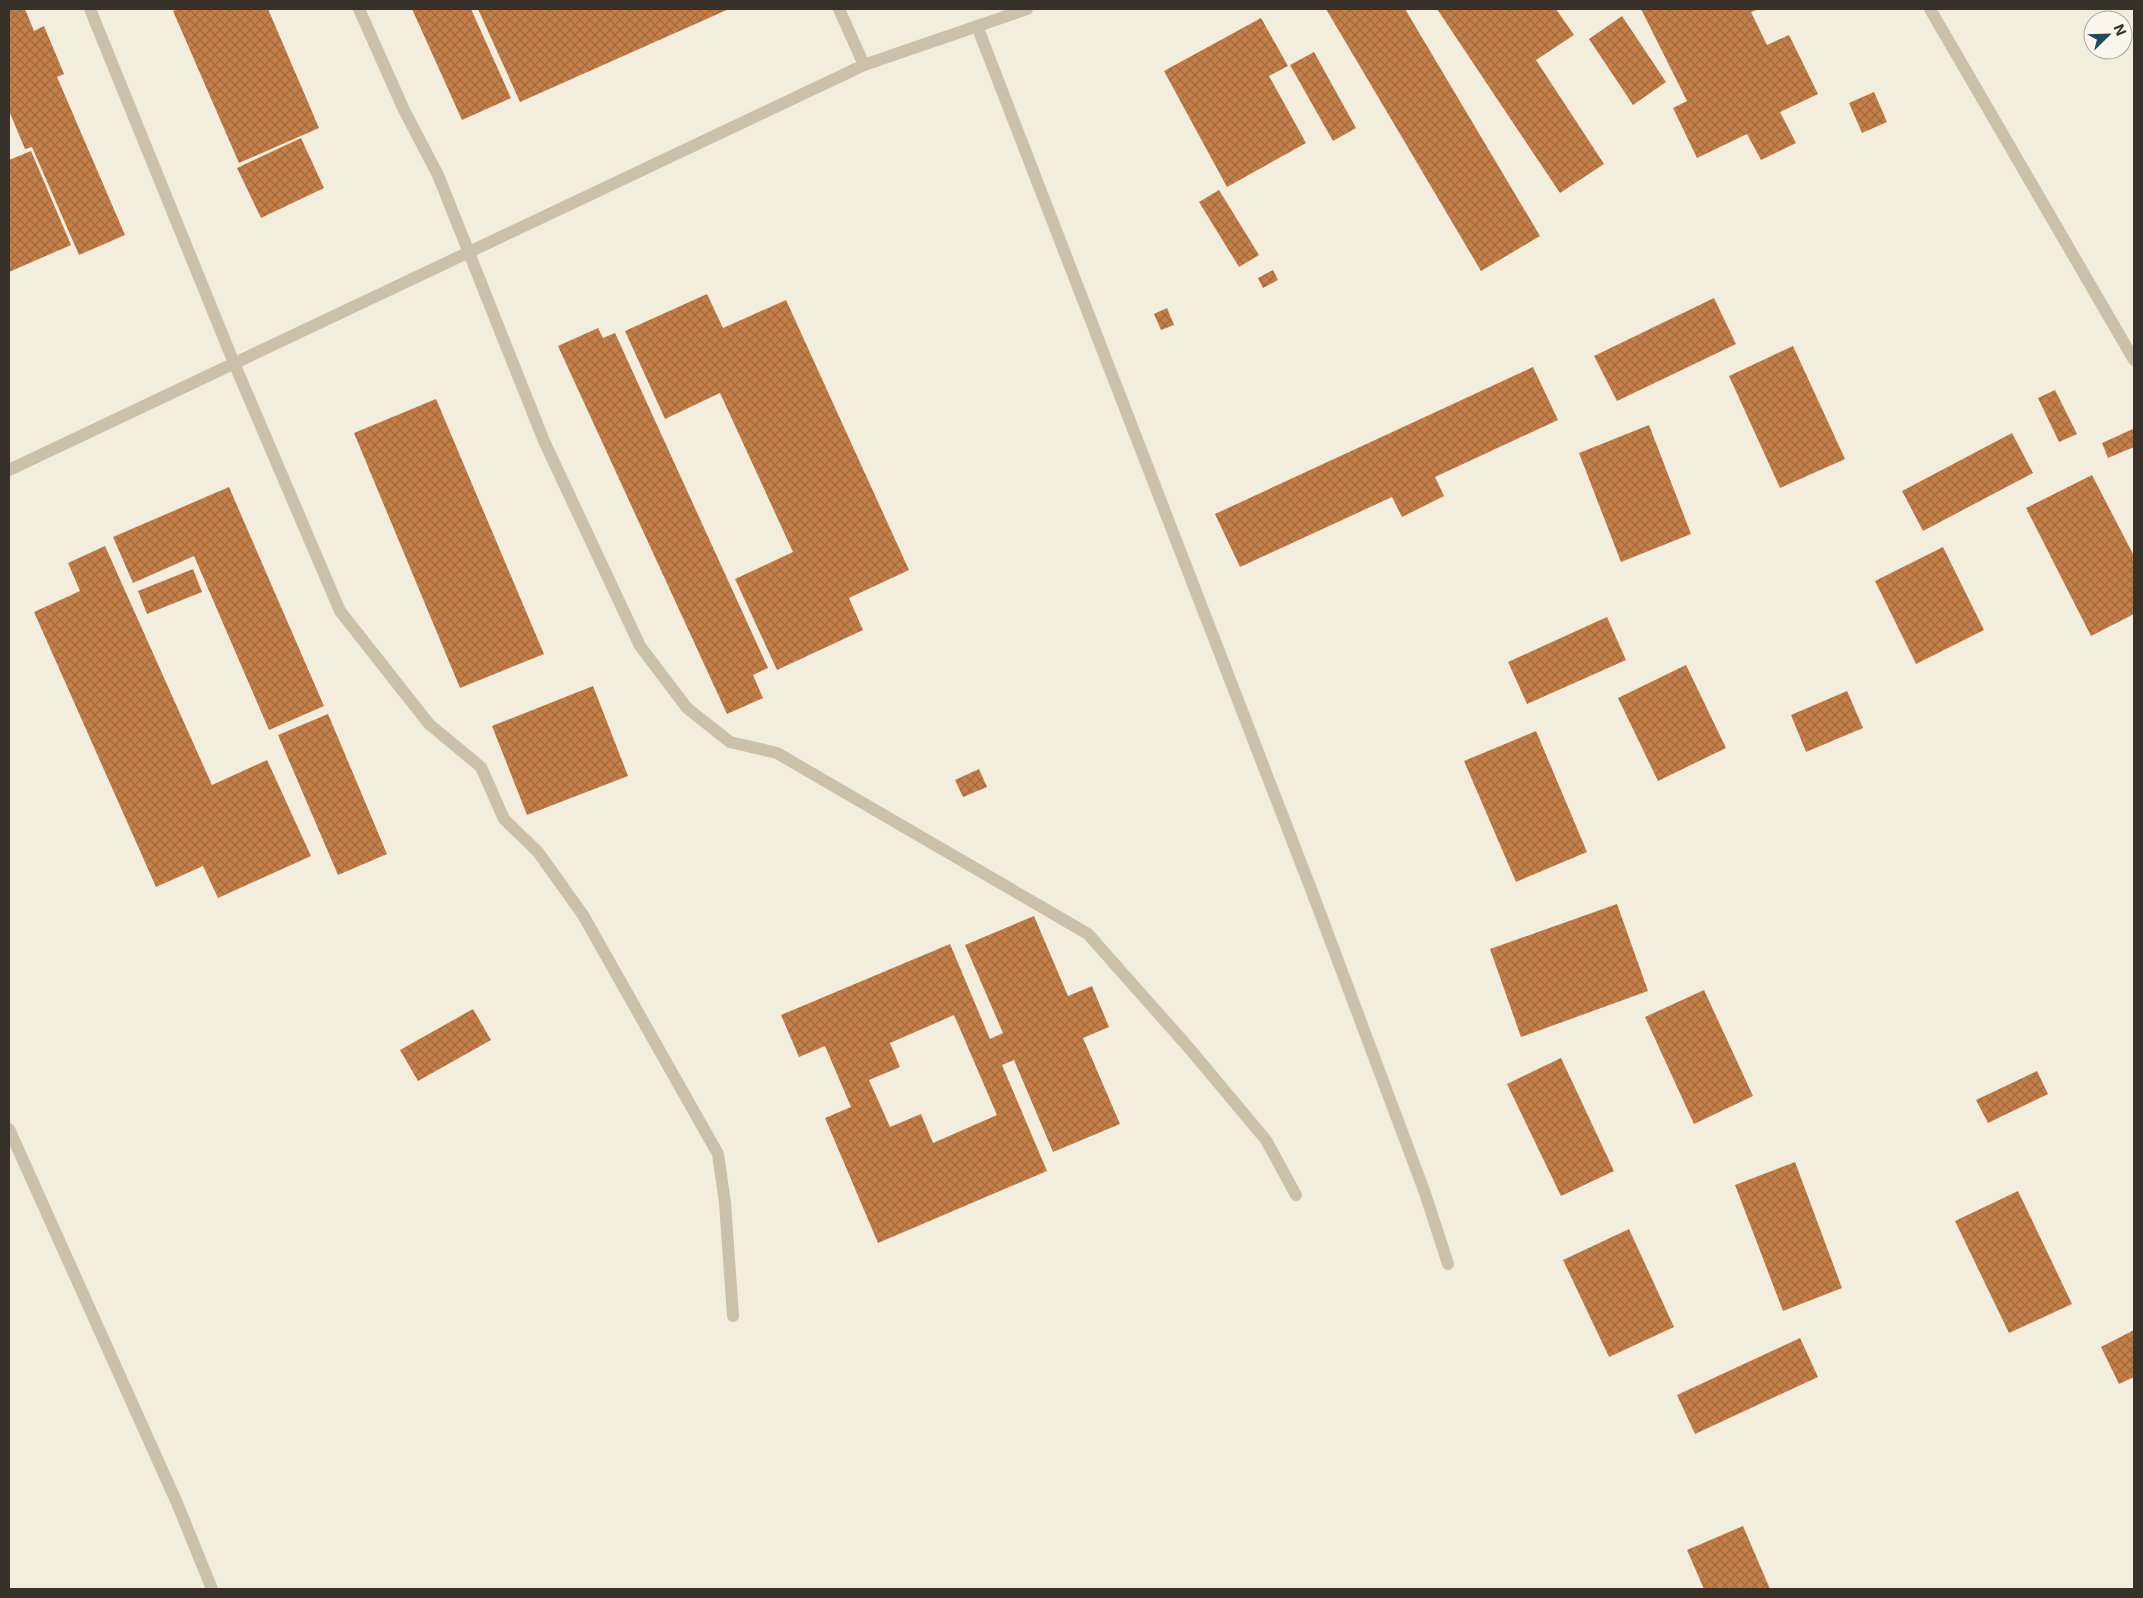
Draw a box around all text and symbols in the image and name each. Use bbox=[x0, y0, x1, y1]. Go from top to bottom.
north arrow bbox=[2083, 10, 2133, 60]
text: N bbox=[2111, 21, 2130, 38]

